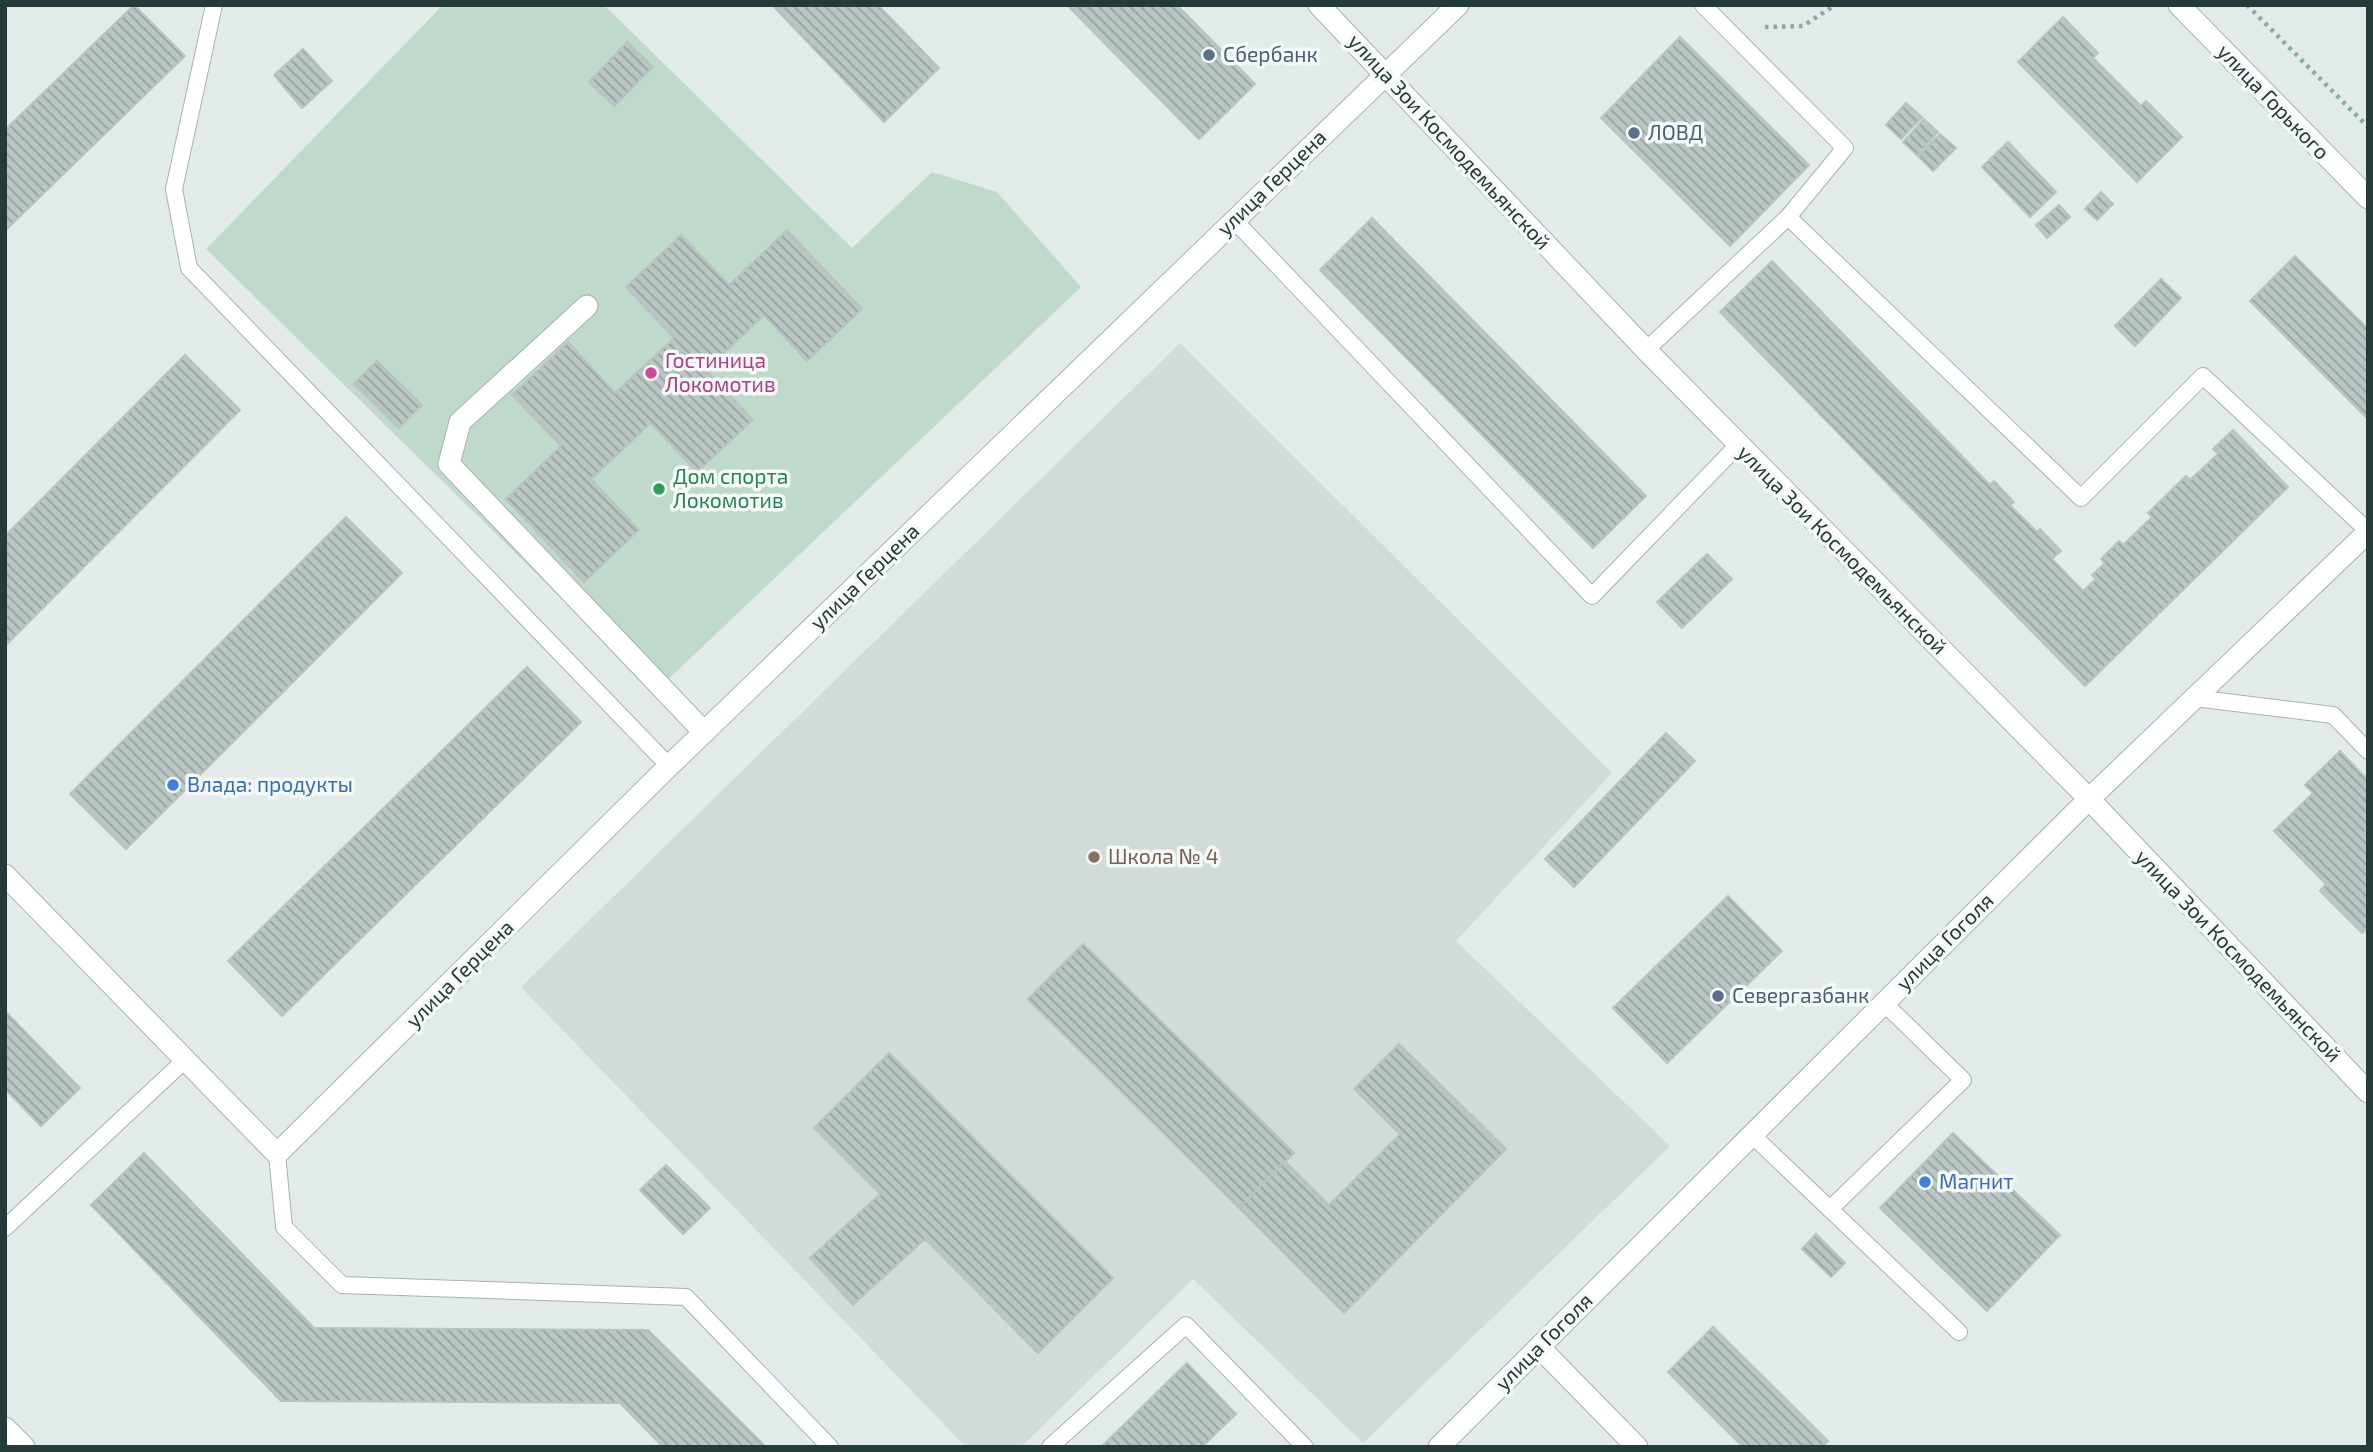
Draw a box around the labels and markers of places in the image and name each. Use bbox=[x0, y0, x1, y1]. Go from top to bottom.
place label: Сбербанк bbox=[1223, 41, 1318, 66]
marker: Сбербанк bbox=[1201, 47, 1217, 63]
place label: ЛОВД bbox=[1648, 119, 1703, 144]
marker: ЛОВД bbox=[1626, 125, 1642, 141]
place label: Гостиница Локомотив bbox=[665, 347, 776, 396]
marker: Гостиница Локомотив bbox=[643, 365, 659, 381]
place label: Дом спорта Локомотив bbox=[673, 463, 788, 512]
marker: Дом спорта Локомотив bbox=[651, 481, 667, 497]
place label: Влада: продукты bbox=[187, 771, 353, 797]
marker: Влада: продукты bbox=[165, 777, 181, 793]
place label: Школа № 4 bbox=[1108, 843, 1219, 868]
marker: Школа № 4 bbox=[1086, 849, 1102, 865]
place label: Севергазбанк bbox=[1732, 982, 1869, 1007]
marker: Севергазбанк bbox=[1710, 988, 1726, 1004]
place label: Магнит bbox=[1939, 1168, 2014, 1193]
marker: Магнит bbox=[1917, 1174, 1933, 1190]

